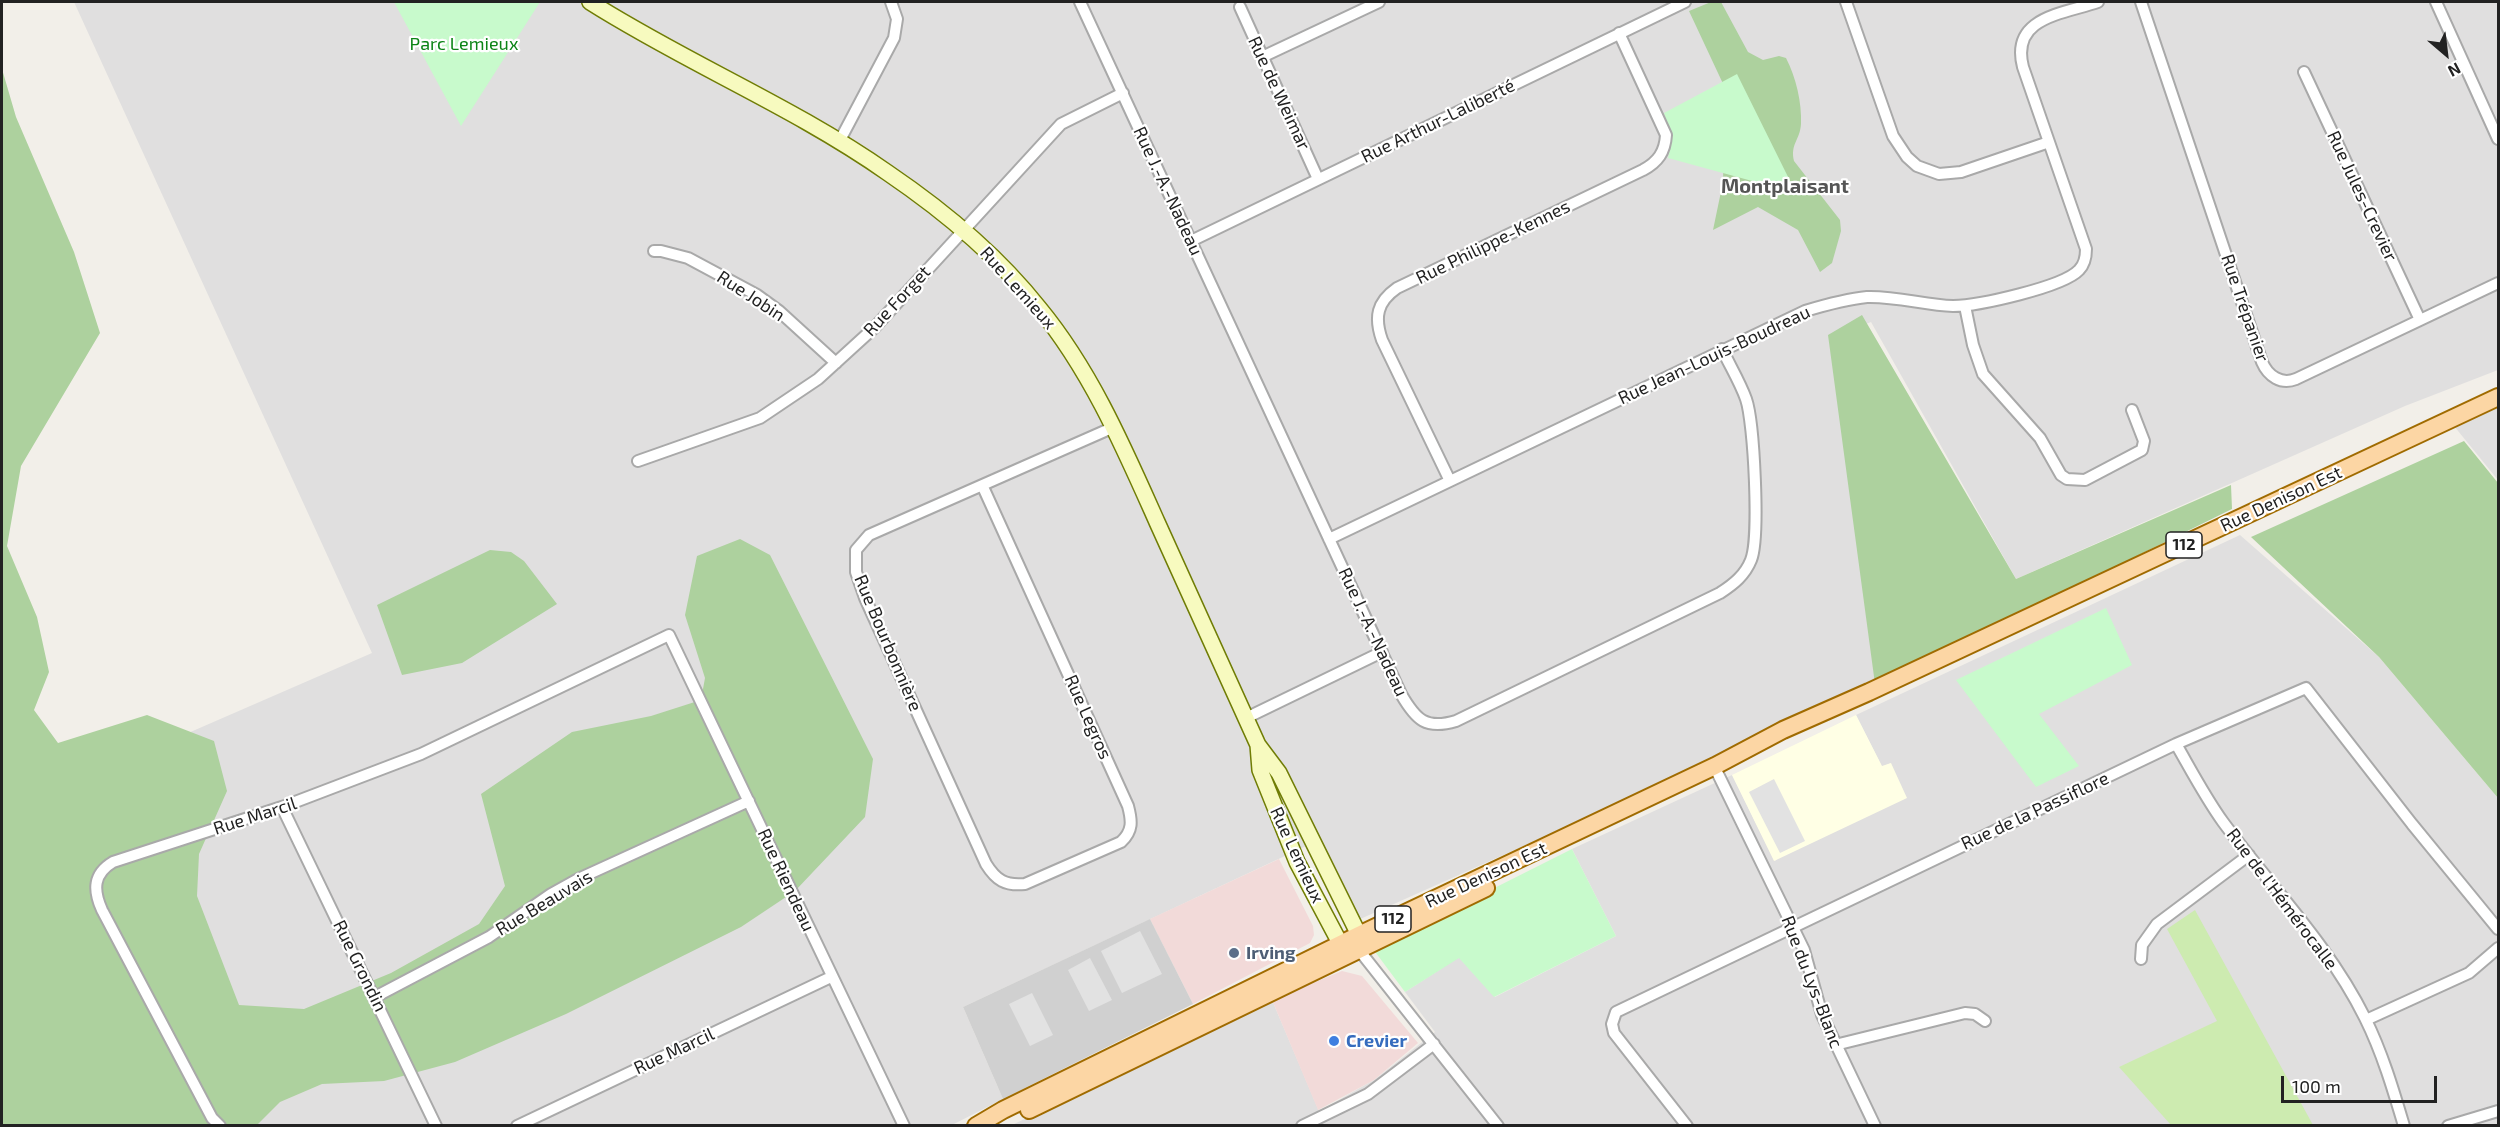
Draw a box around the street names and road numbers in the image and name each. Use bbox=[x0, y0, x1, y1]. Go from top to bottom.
street label: Rue de Weimar bbox=[1243, 33, 1315, 153]
street label: Rue Arthur-Laliberté bbox=[1358, 74, 1518, 168]
street label: Rue J.-A.-Nadeau bbox=[1129, 123, 1207, 259]
street label: Rue Jules-Crevier bbox=[2322, 127, 2402, 265]
street label: Rue Philippe-Kennes bbox=[1412, 195, 1574, 289]
street label: Rue Lemieux bbox=[975, 242, 1061, 334]
street label: Rue Trépanier bbox=[2216, 251, 2274, 365]
street label: Rue Forget bbox=[859, 261, 935, 341]
street label: Rue Jobin bbox=[713, 266, 789, 326]
street label: Rue Jean-Louis-Boudreau bbox=[1615, 301, 1813, 409]
street label: Rue Denison Est bbox=[2217, 461, 2345, 537]
road number: 112 bbox=[2166, 532, 2202, 558]
street label: Rue J.-A.-Nadeau bbox=[1334, 564, 1412, 700]
street label: Rue Bourbonnière bbox=[850, 572, 926, 714]
street label: Rue Legros bbox=[1060, 671, 1116, 763]
street label: Rue de la Passiflore bbox=[1958, 767, 2112, 855]
street label: Rue Marcil bbox=[211, 792, 299, 840]
street label: Rue Lemieux bbox=[1265, 803, 1329, 907]
street label: Rue de l'Hémérocalle bbox=[2222, 824, 2342, 974]
street label: Rue Riendeau bbox=[753, 825, 819, 935]
street label: Rue Denison Est bbox=[1422, 837, 1550, 913]
street label: Rue Beauvais bbox=[492, 866, 596, 940]
road number: 112 bbox=[1375, 906, 1411, 932]
street label: Rue du Lys-Blanc bbox=[1777, 913, 1847, 1051]
street label: Rue Grondin bbox=[329, 917, 391, 1015]
street label: Rue Marcil bbox=[630, 1023, 718, 1079]

